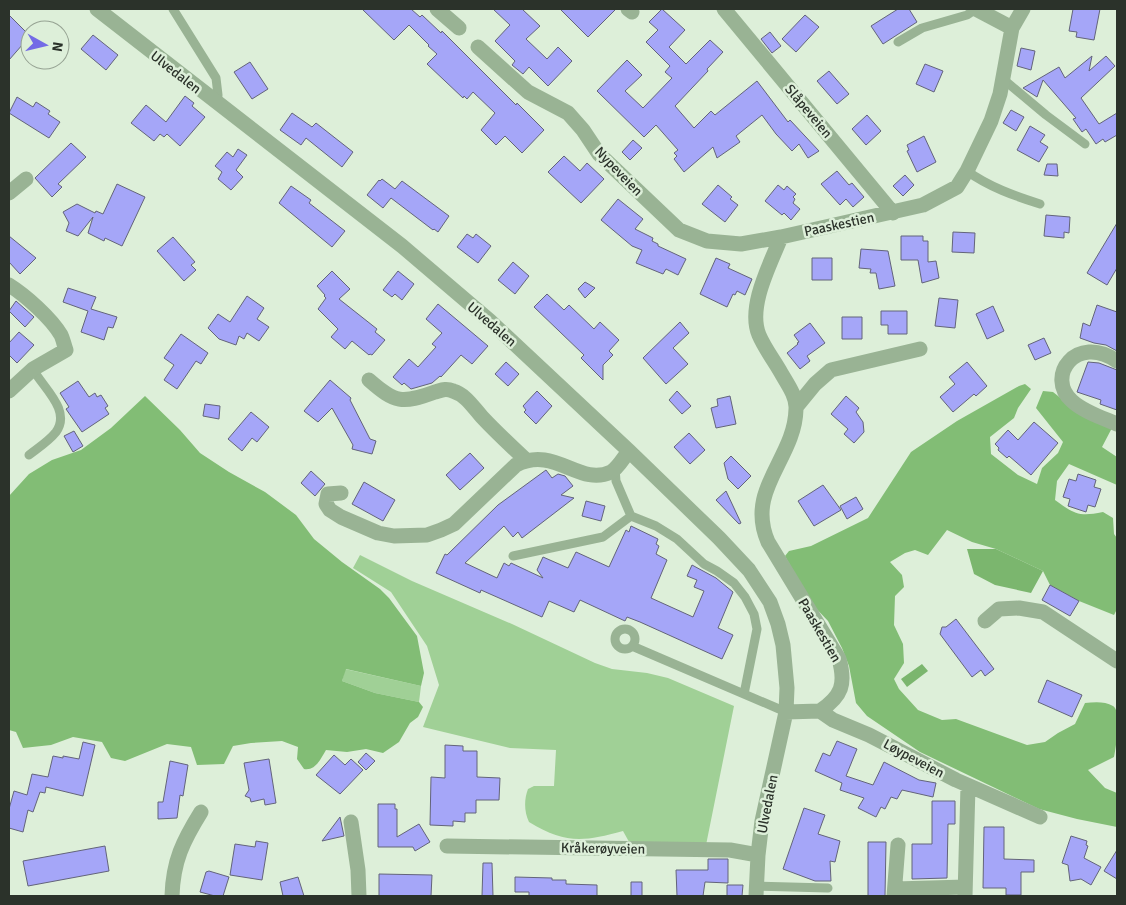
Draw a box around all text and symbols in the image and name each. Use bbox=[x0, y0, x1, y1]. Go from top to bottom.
north arrow bbox=[20, 20, 70, 70]
text: N bbox=[48, 41, 66, 53]
street label: Ulvedalen bbox=[147, 47, 204, 97]
street label: Slåpeveien bbox=[781, 81, 836, 142]
street label: Nypeveien bbox=[591, 143, 646, 200]
street label: Paaskestien bbox=[802, 209, 876, 240]
street label: Ulvedalen bbox=[464, 298, 520, 350]
street label: Paaskestien bbox=[794, 595, 845, 665]
street label: Løypeveien bbox=[880, 735, 947, 782]
street label: Ulvedalen bbox=[753, 773, 782, 835]
street label: Kråkerøyveien bbox=[561, 839, 645, 858]

